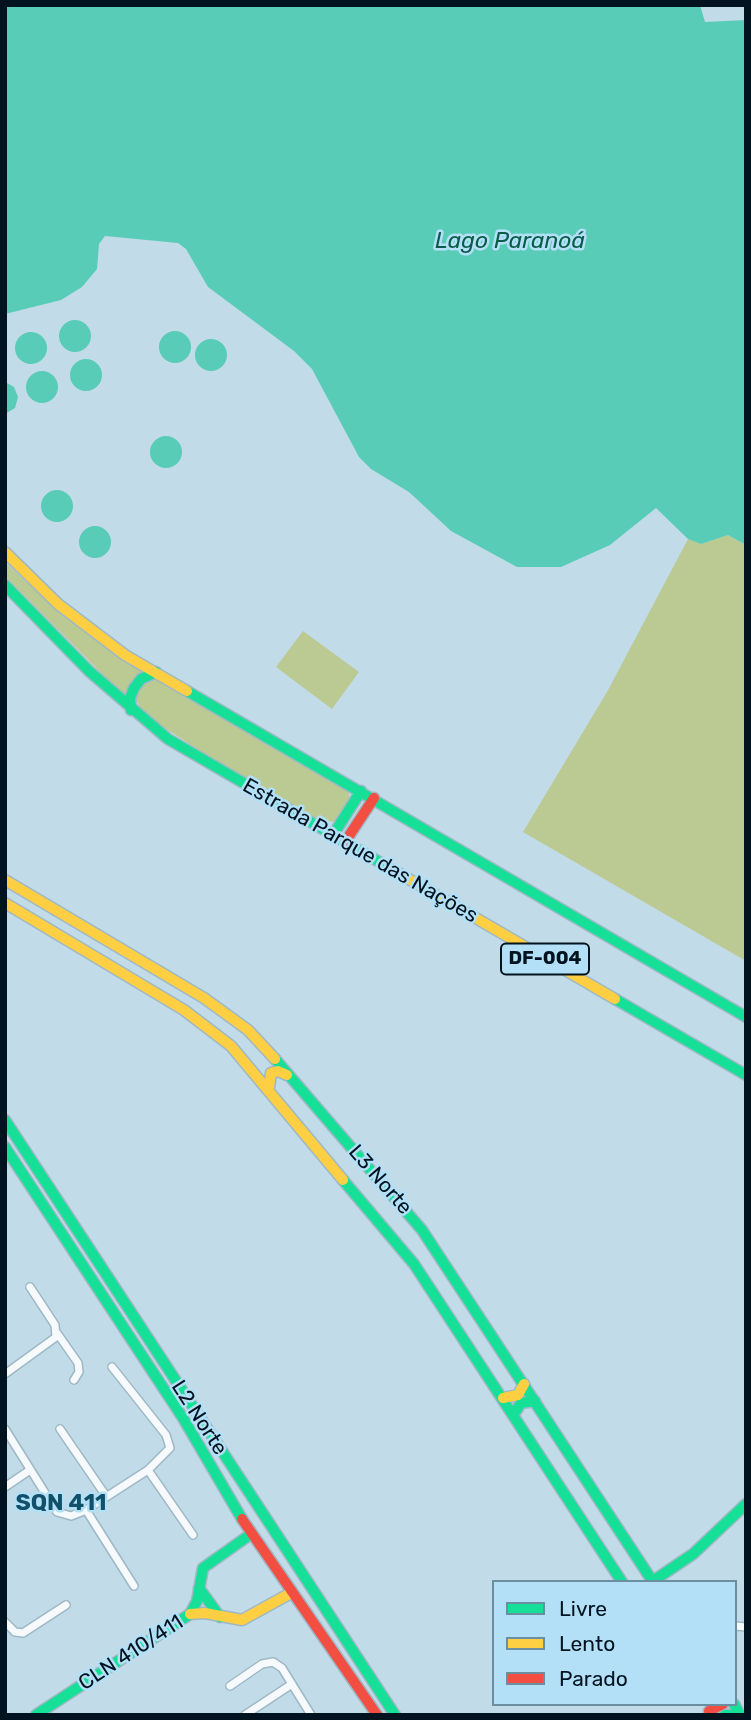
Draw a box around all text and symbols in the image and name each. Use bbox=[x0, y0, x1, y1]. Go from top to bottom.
water label: Lago Paranoá bbox=[435, 227, 585, 255]
street label: Estrada Parque das Nações bbox=[238, 773, 482, 929]
road number: DF-004 bbox=[501, 944, 589, 974]
street label: L3 Norte bbox=[343, 1140, 417, 1220]
street label: L2 Norte bbox=[166, 1376, 232, 1460]
district label: SQN 411 bbox=[15, 1489, 107, 1517]
legend bbox=[492, 1580, 737, 1706]
text: Livre bbox=[559, 1596, 607, 1621]
street label: CLN 410/411 bbox=[74, 1610, 188, 1696]
text: Lento bbox=[559, 1631, 615, 1656]
text: Parado bbox=[559, 1666, 628, 1691]

